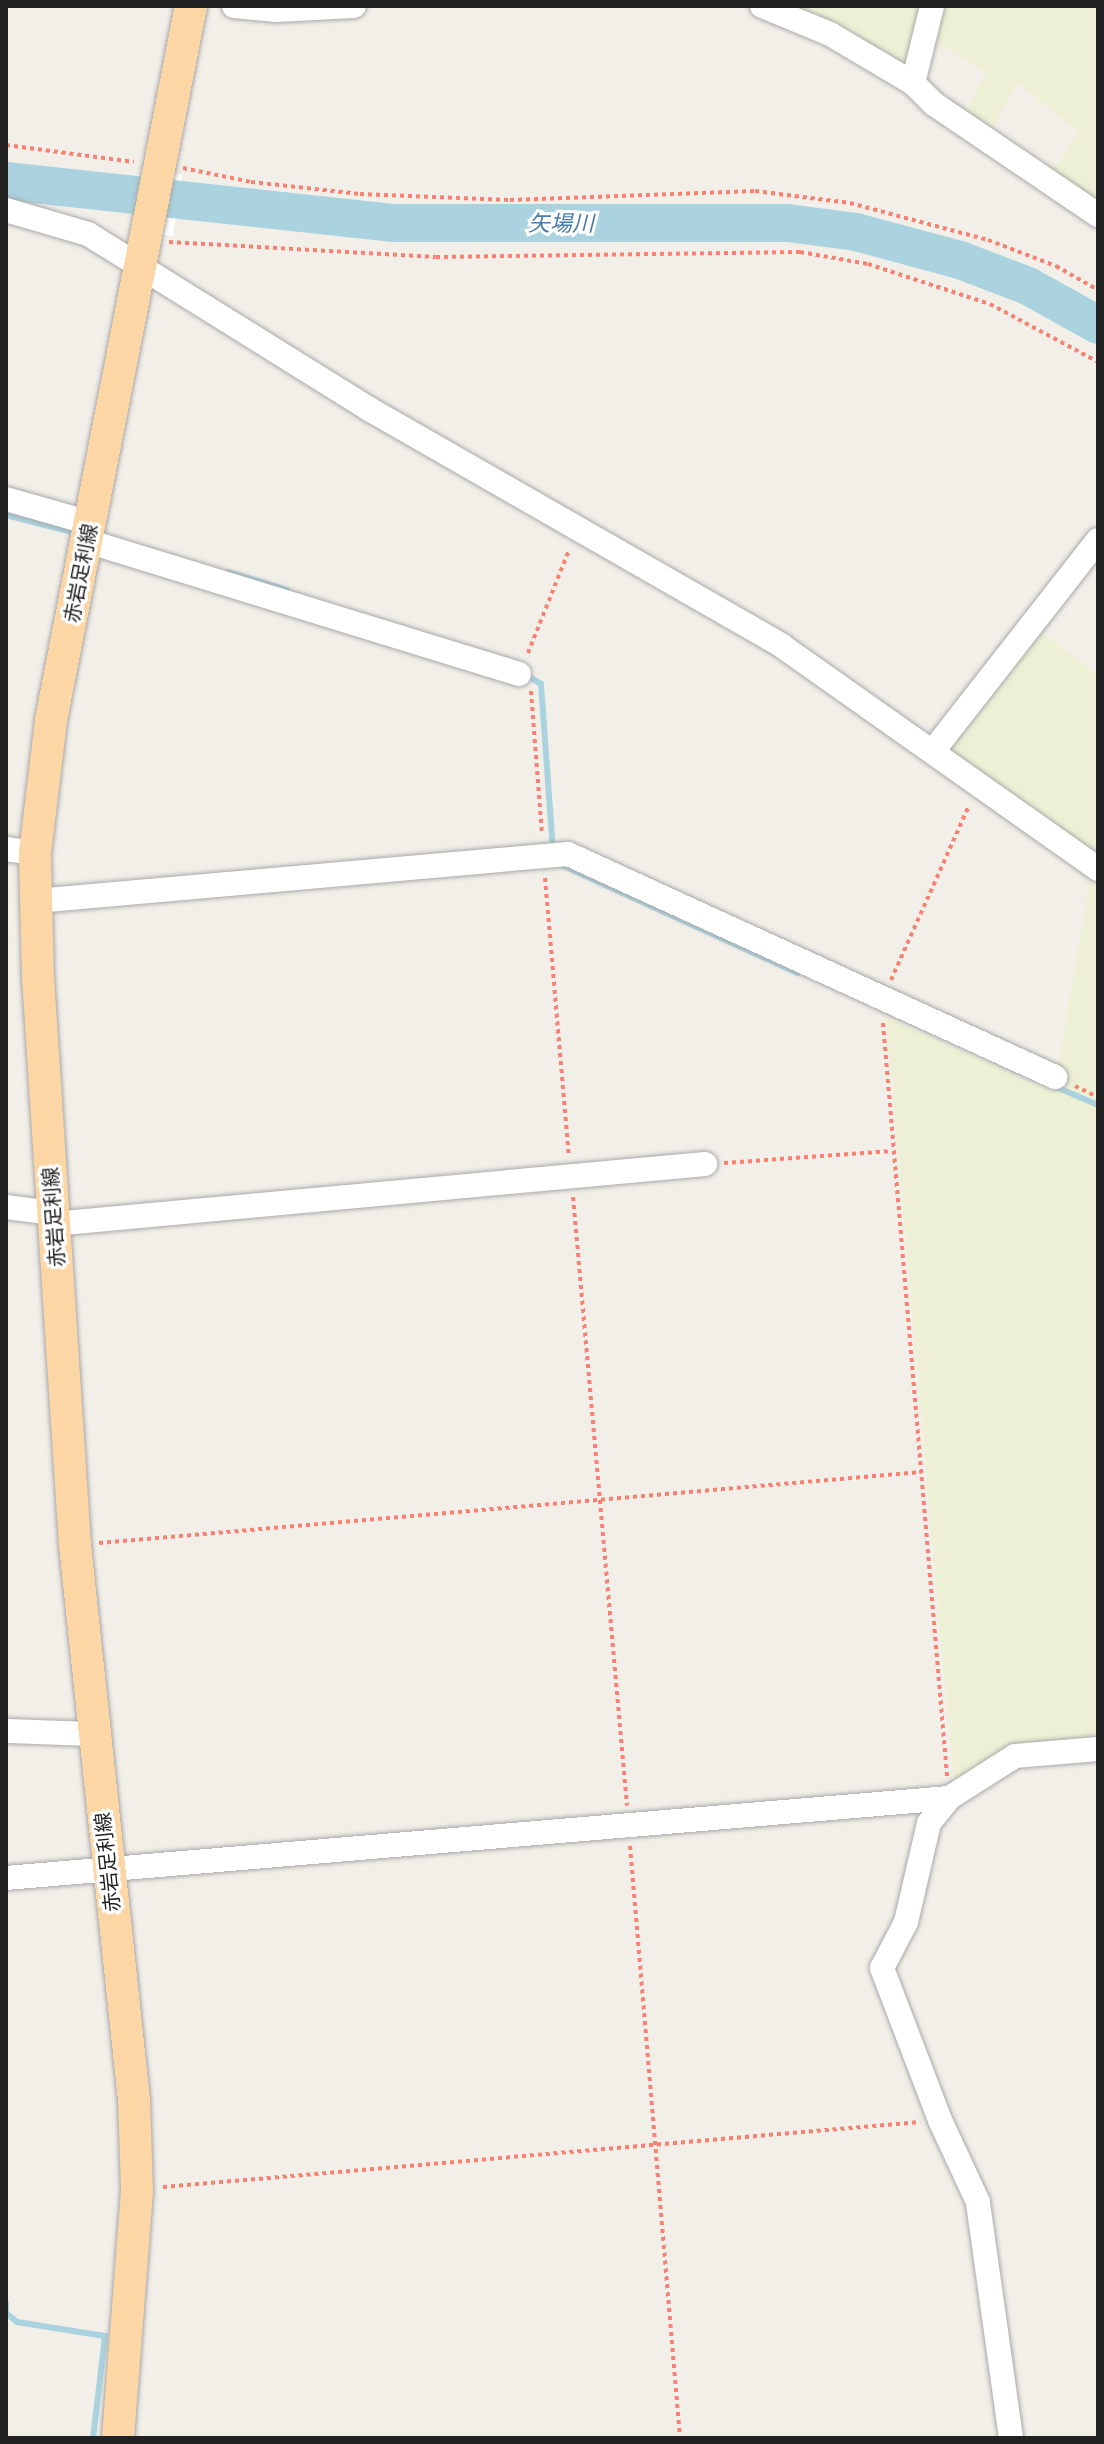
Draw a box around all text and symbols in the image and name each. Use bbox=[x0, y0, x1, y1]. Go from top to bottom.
water label: 矢場川 bbox=[528, 210, 594, 236]
street label: 赤岩足利線 bbox=[59, 522, 101, 624]
street label: 赤岩足利線 bbox=[38, 1166, 68, 1268]
street label: 赤岩足利線 bbox=[90, 1811, 124, 1913]

